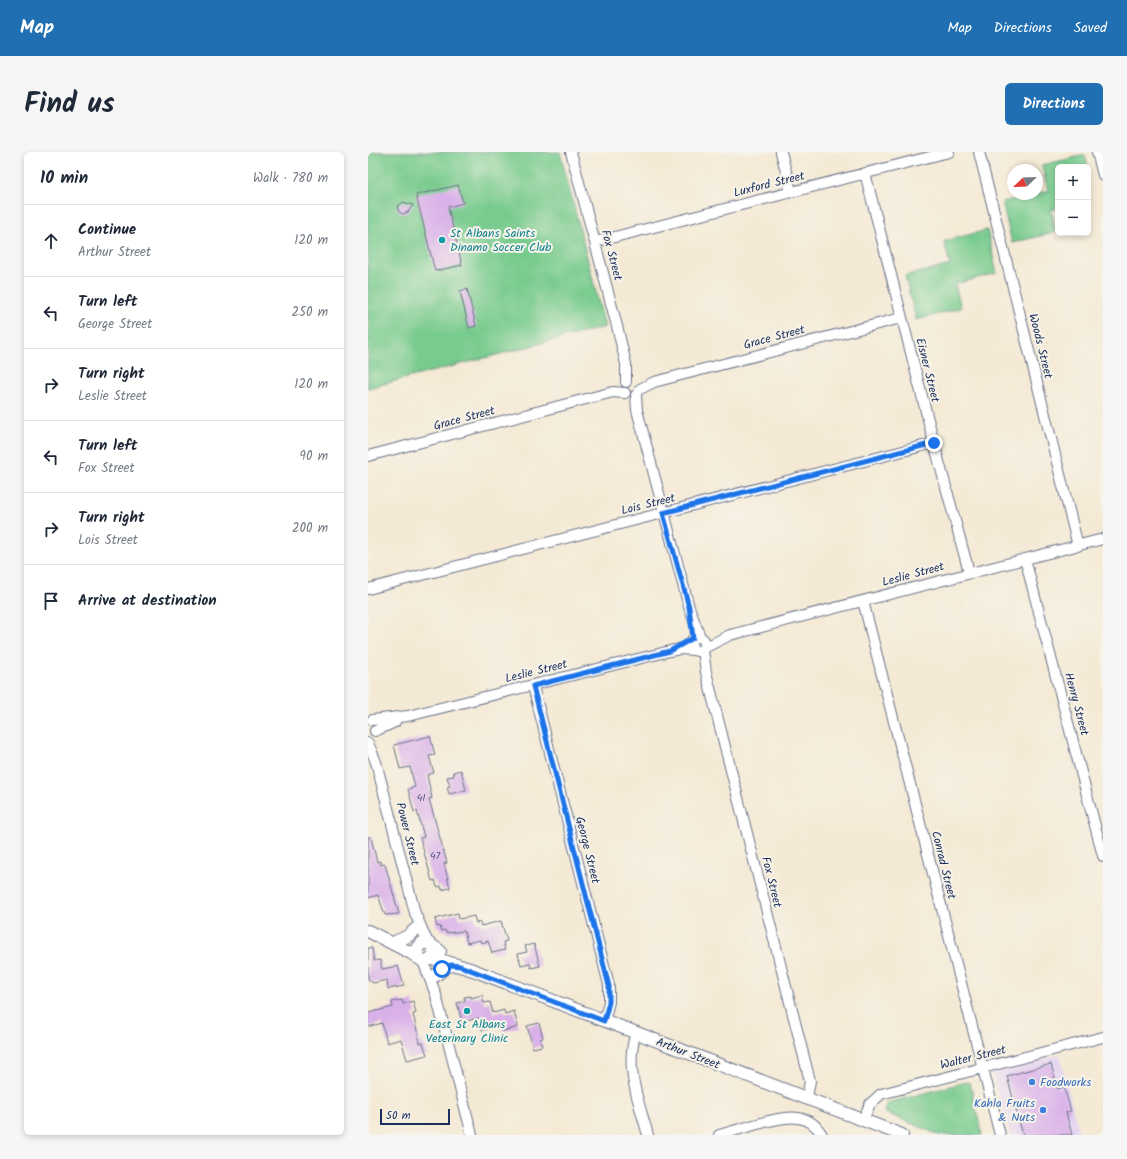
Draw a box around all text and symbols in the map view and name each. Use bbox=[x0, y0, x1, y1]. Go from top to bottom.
text: Map bbox=[20, 13, 54, 43]
text: Map bbox=[947, 17, 972, 39]
text: Directions bbox=[994, 17, 1052, 39]
text: Saved bbox=[1074, 17, 1107, 39]
text: Find us bbox=[24, 82, 115, 127]
button: Directions bbox=[1005, 83, 1103, 125]
north arrow bbox=[1007, 164, 1043, 200]
map controls bbox=[1055, 164, 1091, 236]
button: + bbox=[1055, 164, 1091, 200]
text: 10 min bbox=[40, 165, 88, 192]
street label: Luxford Street bbox=[732, 166, 807, 202]
text: Walk · 780 m bbox=[253, 168, 328, 189]
button: − bbox=[1055, 200, 1091, 236]
text: Continue bbox=[78, 218, 136, 242]
place label: St Albans Saints Dinamo Soccer Club bbox=[450, 224, 552, 257]
street label: Fox Street bbox=[596, 228, 628, 283]
icon: ahead bbox=[40, 230, 62, 252]
text: 120 m bbox=[294, 230, 328, 251]
marker: St Albans Saints Dinamo Soccer Club bbox=[437, 235, 447, 245]
text: Arthur Street bbox=[78, 242, 151, 263]
text: Turn left bbox=[78, 290, 138, 314]
icon: left bbox=[40, 302, 62, 324]
text: 250 m bbox=[291, 302, 328, 323]
street label: Woods Street bbox=[1023, 312, 1058, 381]
text: George Street bbox=[78, 314, 152, 335]
street label: Grace Street bbox=[741, 320, 807, 355]
street label: Eisner Street bbox=[910, 336, 945, 405]
text: Turn right bbox=[78, 362, 145, 386]
icon: right bbox=[40, 374, 62, 396]
text: 120 m bbox=[294, 374, 328, 395]
text: Leslie Street bbox=[78, 386, 147, 407]
street label: Grace Street bbox=[431, 401, 497, 436]
text: Turn left bbox=[78, 434, 138, 458]
route end bbox=[925, 434, 943, 452]
icon: left bbox=[40, 446, 62, 468]
text: 90 m bbox=[300, 446, 328, 467]
text: Fox Street bbox=[78, 458, 134, 479]
street label: Lois Street bbox=[619, 489, 678, 520]
text: Turn right bbox=[78, 506, 145, 530]
icon: right bbox=[40, 518, 62, 540]
text: 200 m bbox=[292, 518, 328, 539]
text: Lois Street bbox=[78, 530, 138, 551]
street label: Leslie Street bbox=[880, 557, 947, 592]
text: Arrive at destination bbox=[78, 589, 217, 613]
icon: arrive bbox=[40, 590, 62, 612]
street label: Leslie Street bbox=[503, 655, 570, 688]
street label: Henry Street bbox=[1059, 670, 1094, 738]
house number: 41 bbox=[417, 790, 425, 806]
street label: Power Street bbox=[390, 800, 425, 868]
street label: George Street bbox=[570, 815, 605, 886]
street label: Conrad Street bbox=[926, 829, 961, 902]
house number: 47 bbox=[430, 848, 440, 864]
street label: Fox Street bbox=[756, 855, 787, 910]
route start bbox=[433, 960, 451, 978]
marker: East St Albans Veterinary Clinic bbox=[462, 1006, 472, 1016]
place label: East St Albans Veterinary Clinic bbox=[426, 1015, 508, 1048]
street label: Arthur Street bbox=[653, 1033, 723, 1075]
street label: Walter Street bbox=[938, 1040, 1008, 1075]
place label: Foodworks bbox=[1040, 1073, 1091, 1092]
marker: Foodworks bbox=[1027, 1077, 1037, 1087]
place label: Kahla Fruits & Nuts bbox=[974, 1094, 1035, 1127]
marker: Kahla Fruits & Nuts bbox=[1038, 1105, 1048, 1115]
scale bar bbox=[380, 1107, 450, 1126]
text: 50 m bbox=[386, 1107, 411, 1125]

